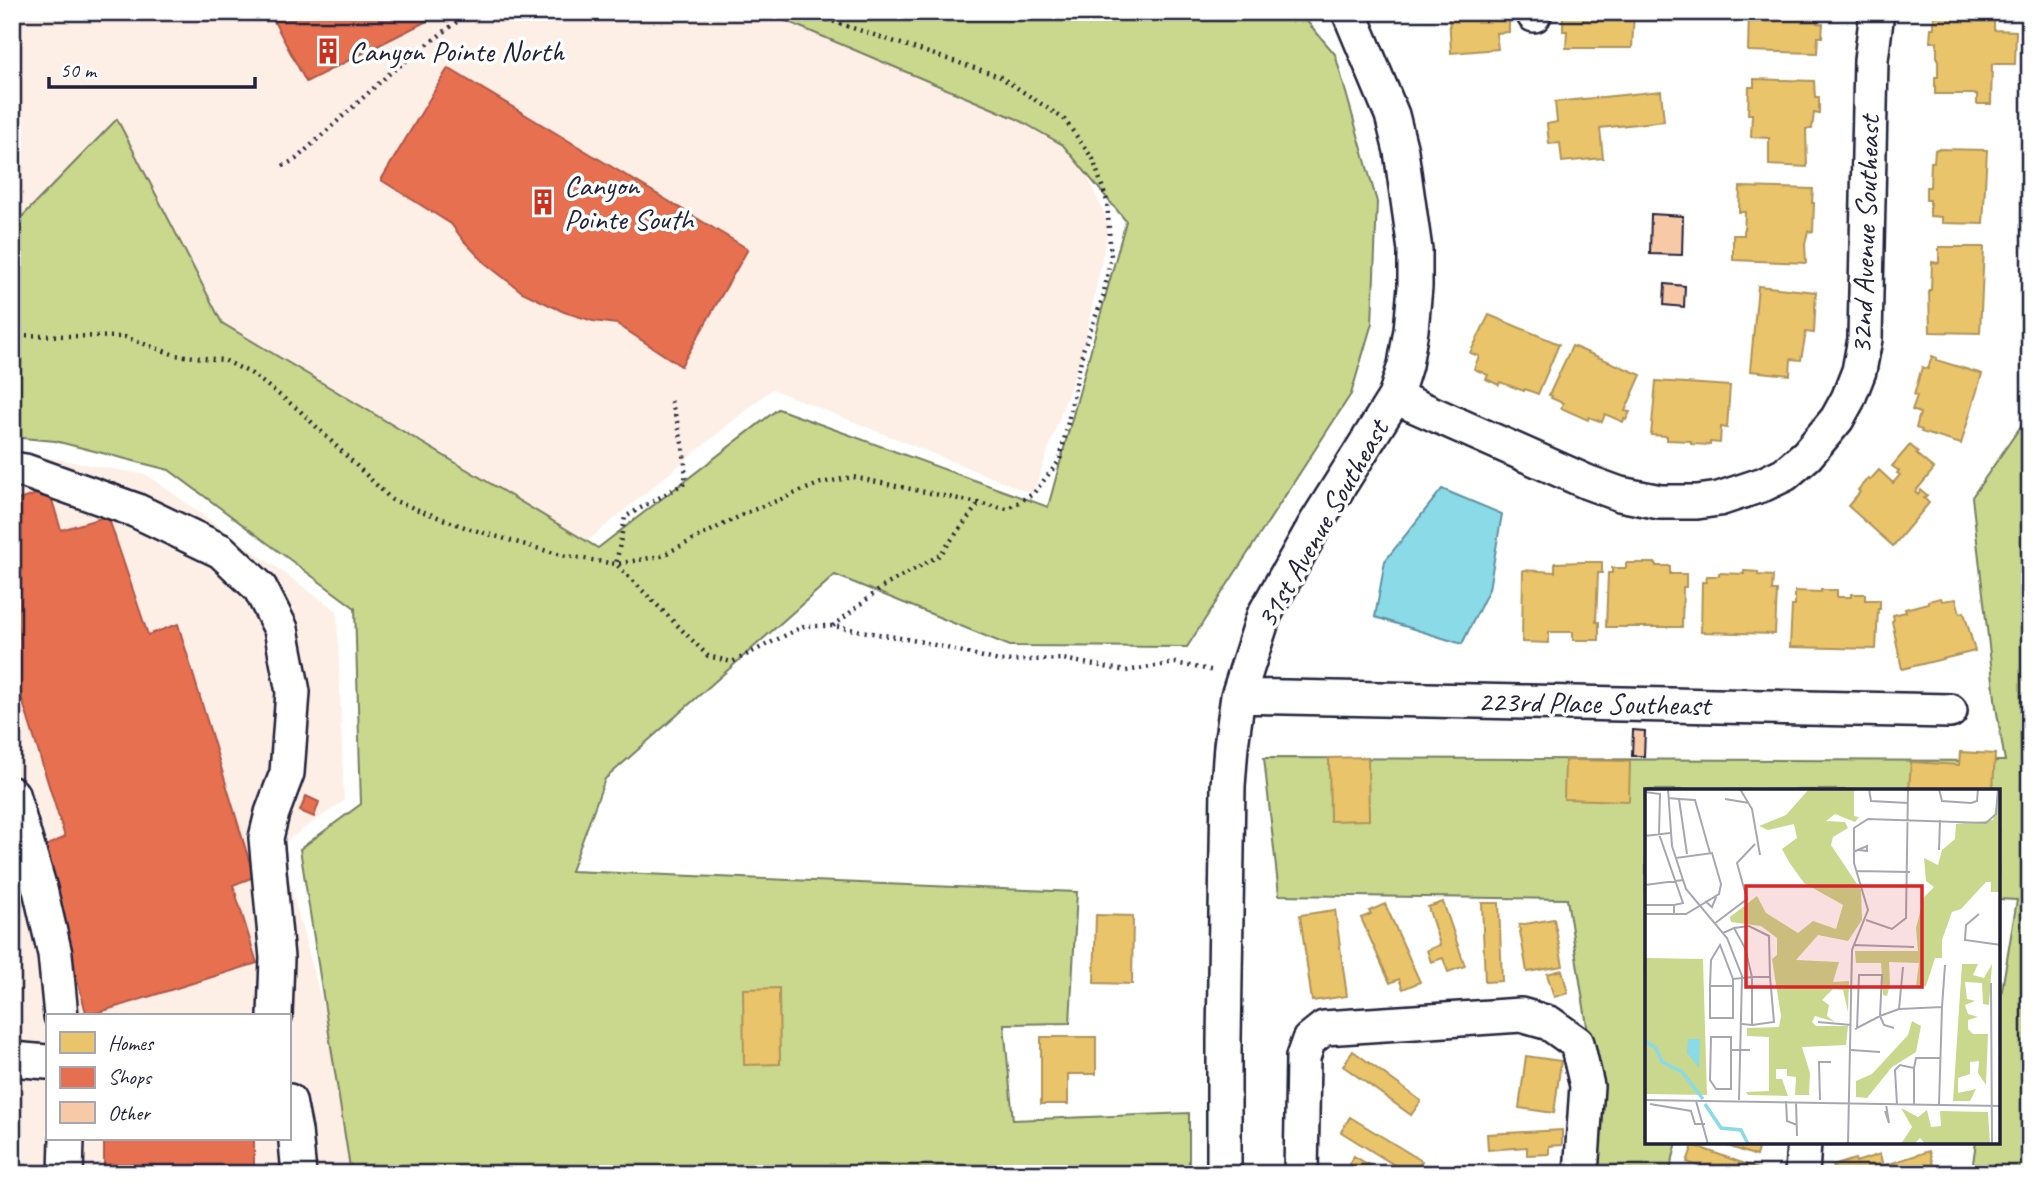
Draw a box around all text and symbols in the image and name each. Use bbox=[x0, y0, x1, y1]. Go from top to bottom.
place label: Canyon Pointe North bbox=[349, 32, 565, 70]
building icon: Canyon Pointe North bbox=[313, 36, 343, 66]
scale bar bbox=[49, 46, 256, 90]
text: 50 m bbox=[60, 57, 98, 83]
street label: 32nd Avenue Southeast bbox=[1842, 112, 1888, 355]
place label: Canyon Pointe South bbox=[564, 166, 696, 238]
building icon: Canyon Pointe South bbox=[528, 187, 558, 217]
street label: 31st Avenue Southeast bbox=[1247, 411, 1398, 635]
street label: 223rd Place Southeast bbox=[1478, 682, 1713, 724]
inset map bbox=[1645, 789, 2000, 1144]
legend bbox=[46, 1014, 290, 1140]
text: Homes bbox=[108, 1030, 155, 1056]
text: Shops bbox=[108, 1064, 153, 1090]
text: Other bbox=[108, 1100, 151, 1126]

